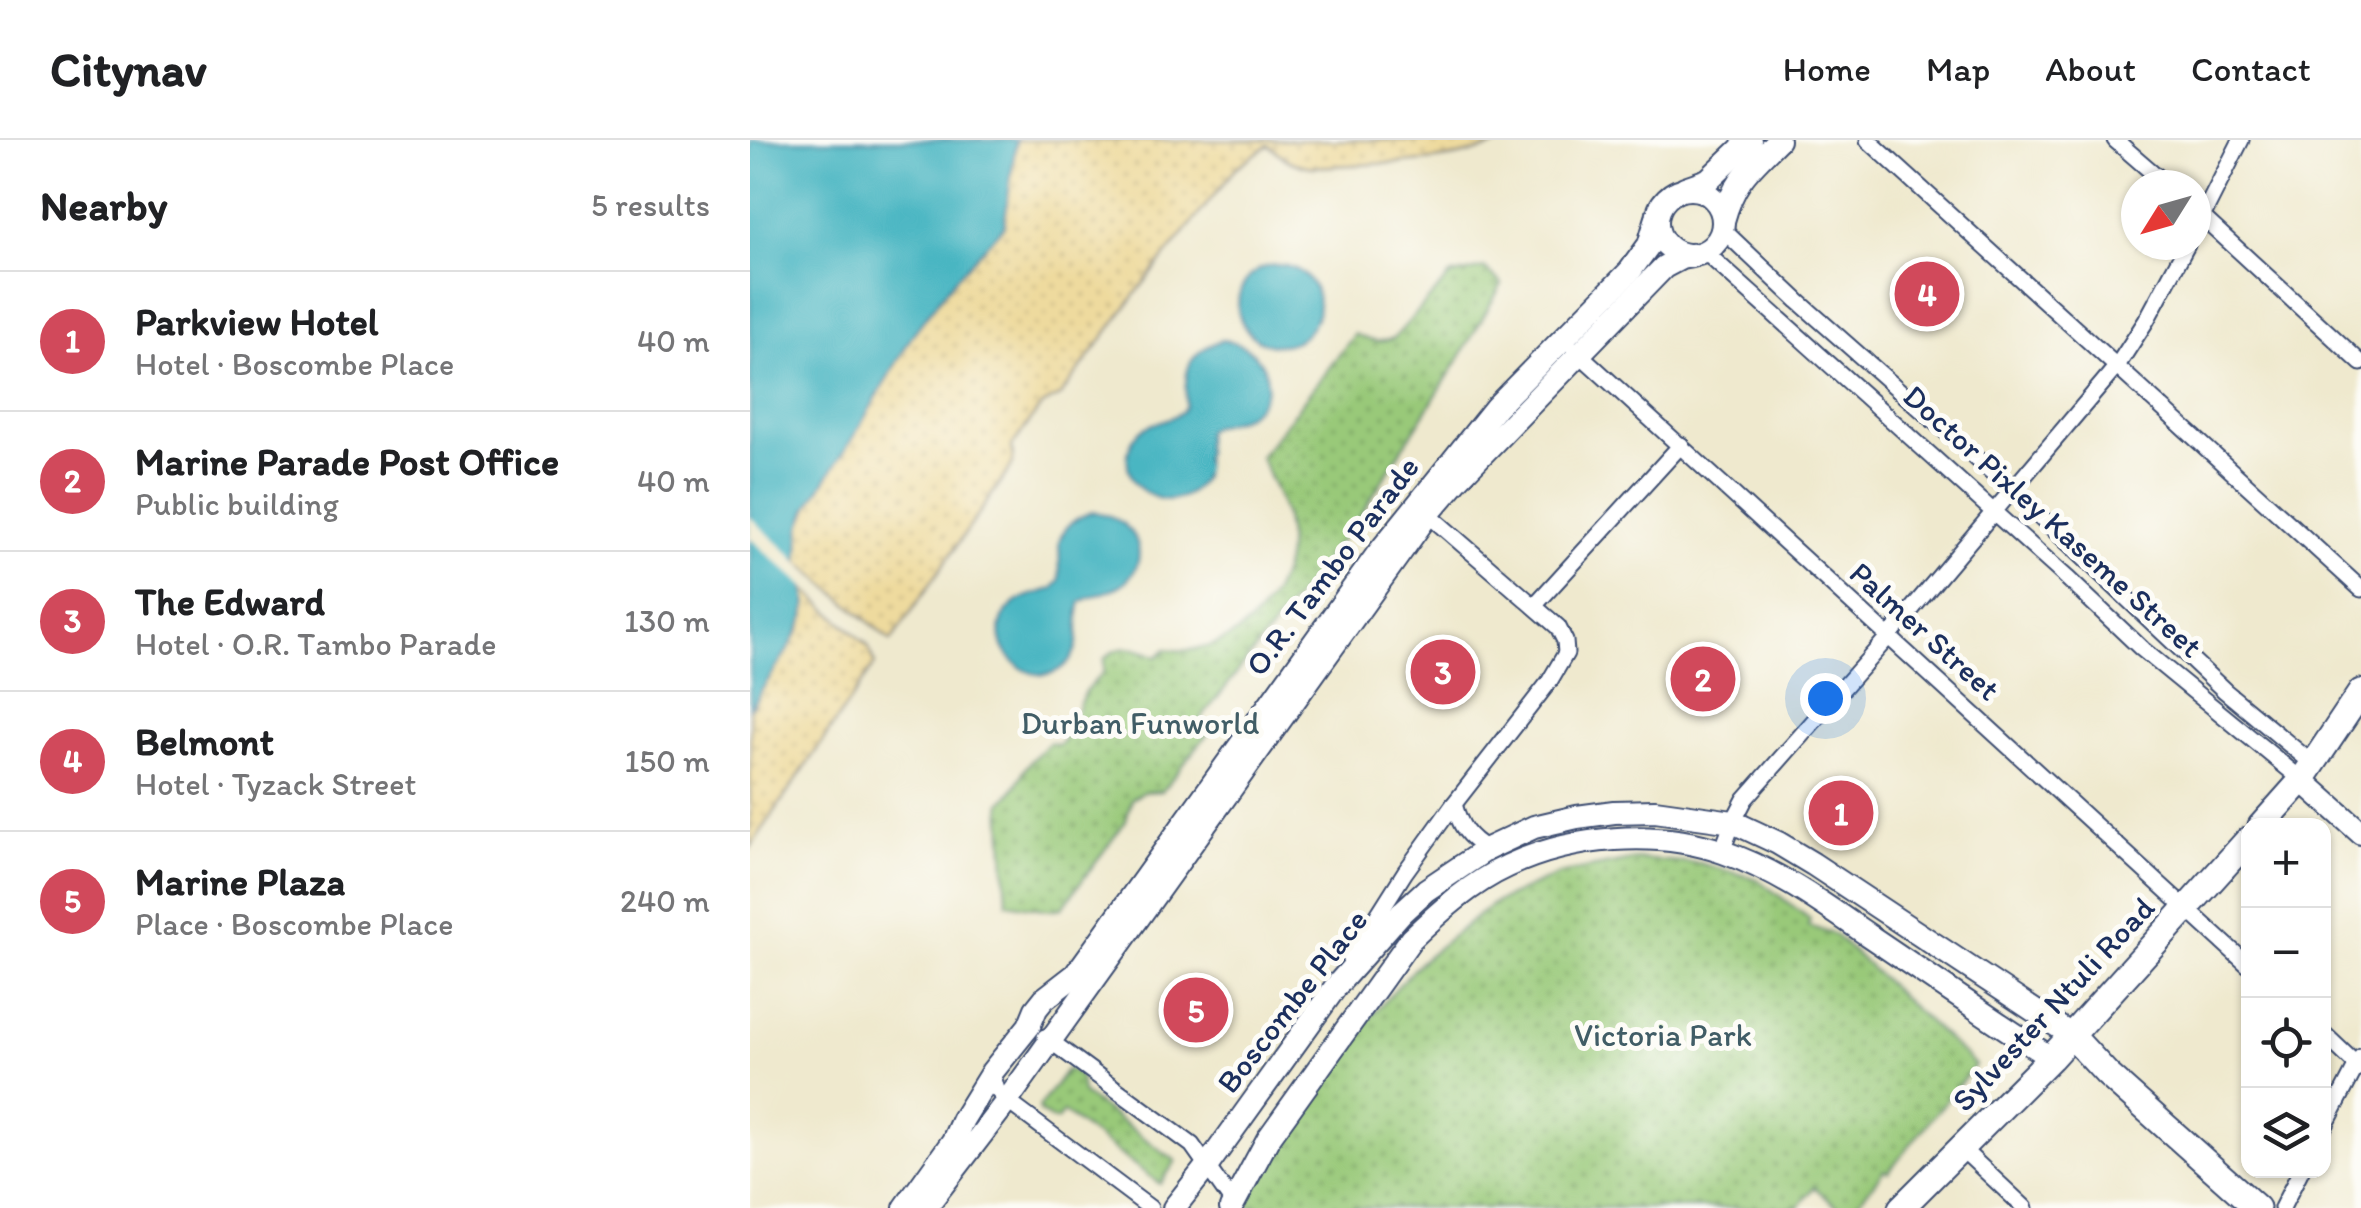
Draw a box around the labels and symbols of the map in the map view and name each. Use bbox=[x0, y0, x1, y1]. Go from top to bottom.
north arrow bbox=[2121, 170, 2211, 260]
pin: 4 bbox=[1894, 256, 1960, 332]
street label: Doctor Pixley Kaseme Street bbox=[1896, 377, 2210, 665]
street label: O.R. Tambo Parade bbox=[1237, 449, 1427, 683]
street label: Palmer Street bbox=[1842, 554, 2008, 708]
pin: 3 bbox=[1410, 634, 1476, 710]
pin: 2 bbox=[1670, 642, 1736, 716]
your location bbox=[1800, 673, 1851, 724]
park label: Durban Funworld bbox=[1021, 704, 1259, 742]
pin: 1 bbox=[1808, 776, 1874, 850]
street label: Sylvester Ntuli Road bbox=[1944, 889, 2162, 1119]
street label: Boscombe Place bbox=[1209, 902, 1375, 1100]
pin: 5 bbox=[1164, 972, 1228, 1048]
park label: Victoria Park bbox=[1574, 1016, 1752, 1054]

